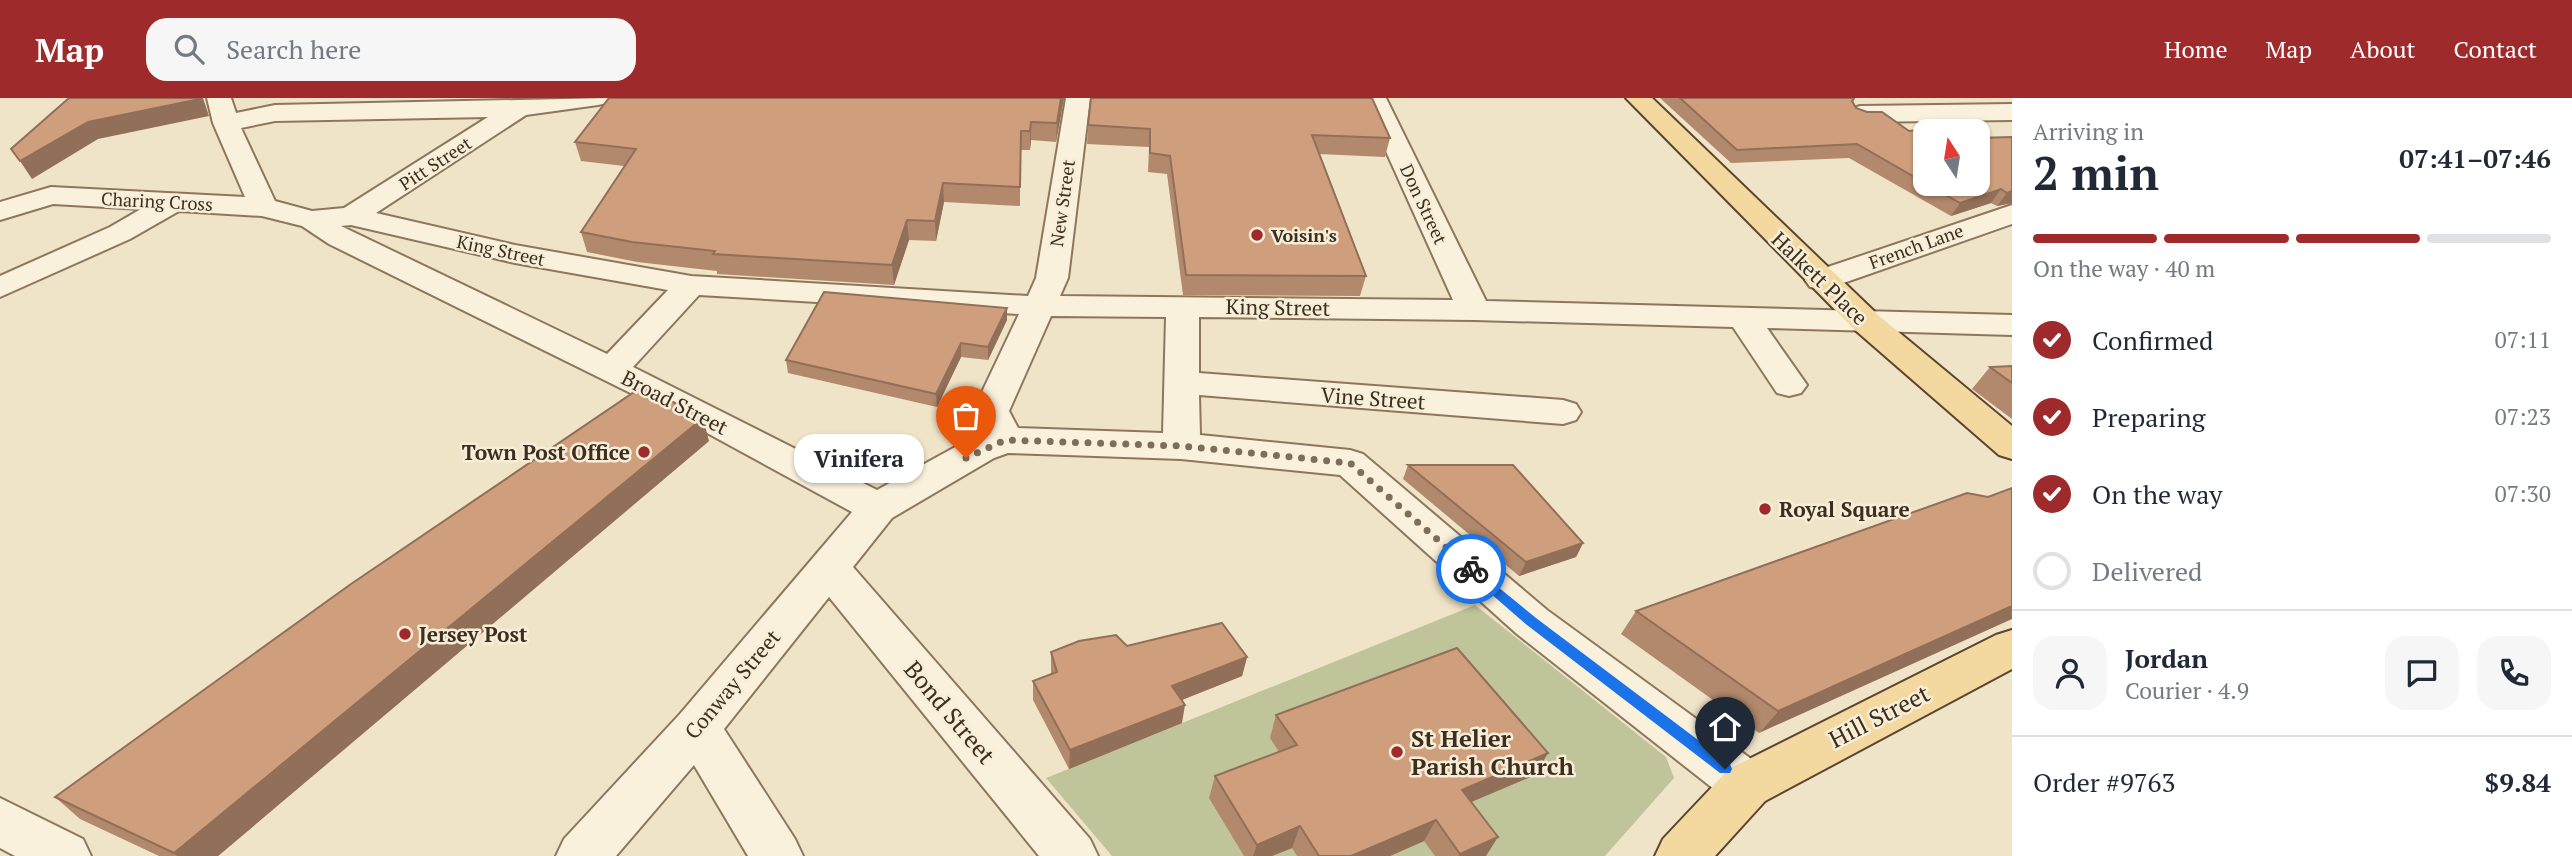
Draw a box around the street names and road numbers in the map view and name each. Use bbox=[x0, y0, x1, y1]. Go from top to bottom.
street label: Pitt Street bbox=[394, 130, 476, 195]
street label: New Street bbox=[1044, 158, 1080, 248]
street label: Don Street bbox=[1395, 160, 1453, 248]
street label: Charing Cross bbox=[100, 186, 214, 216]
street label: French Lane bbox=[1866, 218, 1966, 274]
street label: Halkett Place bbox=[1766, 225, 1874, 331]
street label: King Street bbox=[455, 229, 548, 271]
street label: King Street bbox=[1225, 292, 1331, 322]
street label: Broad Street bbox=[617, 363, 733, 441]
street label: Vine Street bbox=[1320, 380, 1426, 416]
street label: Conway Street bbox=[678, 623, 786, 745]
street label: Bond Street bbox=[897, 654, 1003, 770]
street label: Hill Street bbox=[1823, 677, 1935, 755]

